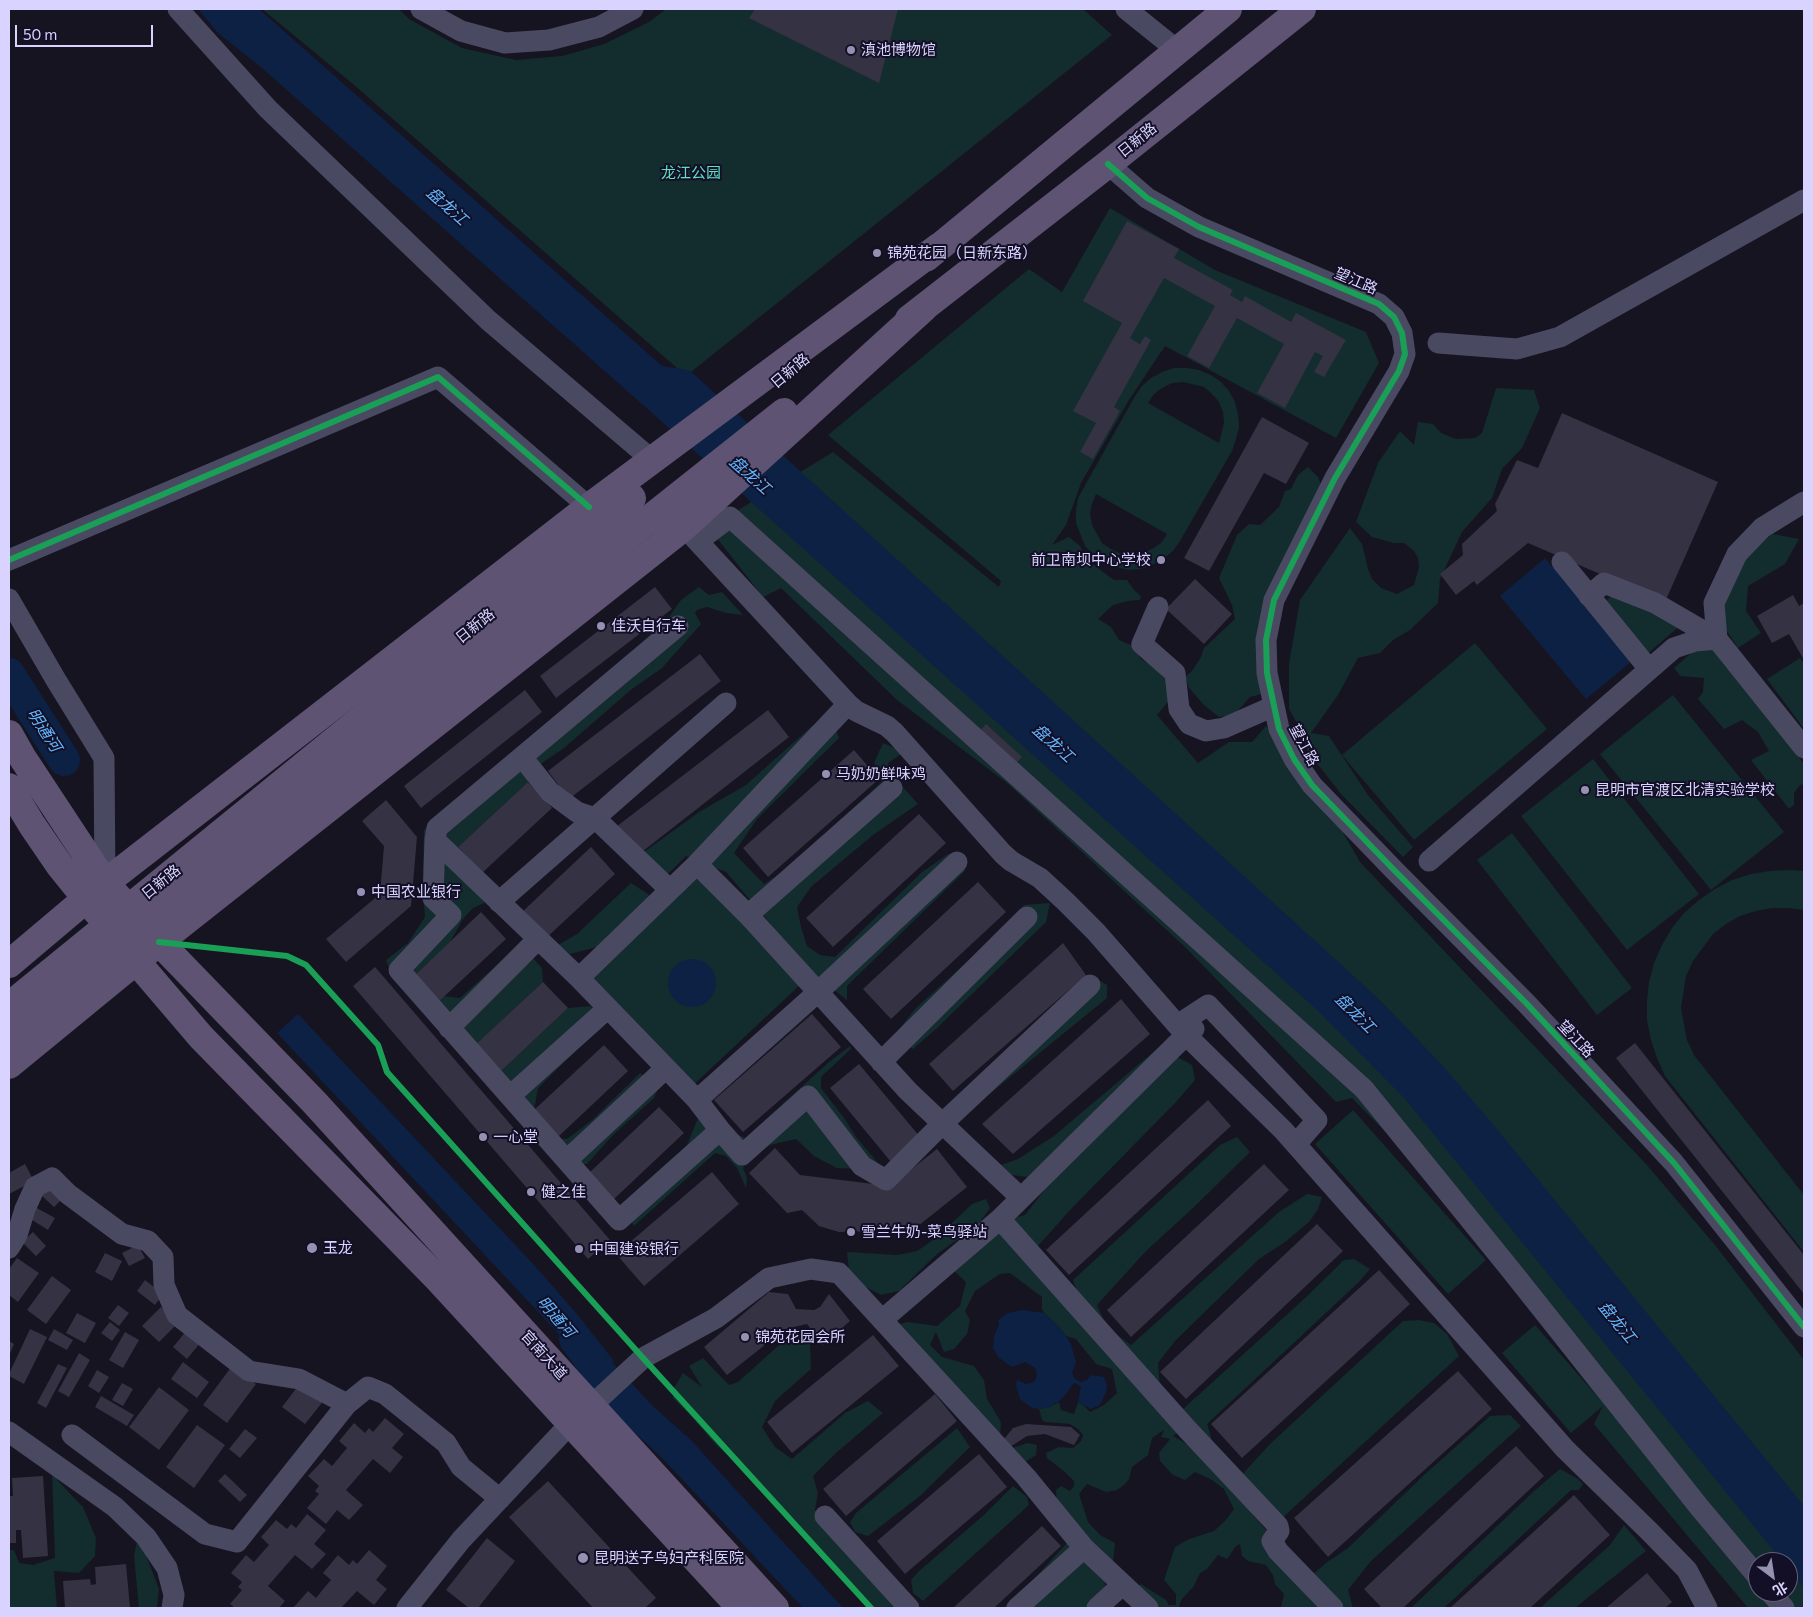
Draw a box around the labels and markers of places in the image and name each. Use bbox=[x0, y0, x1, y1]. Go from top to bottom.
place label: 滇池博物馆 bbox=[861, 41, 936, 59]
marker: 滇池博物馆 bbox=[845, 44, 857, 56]
place label: 锦苑花园（日新东路） bbox=[887, 244, 1037, 262]
marker: 锦苑花园（日新东路） bbox=[871, 247, 883, 259]
place label: 前卫南坝中心学校 bbox=[1031, 551, 1151, 569]
marker: 前卫南坝中心学校 bbox=[1155, 554, 1167, 566]
place label: 佳沃自行车 bbox=[611, 617, 686, 635]
marker: 佳沃自行车 bbox=[595, 620, 607, 632]
place label: 马奶奶鲜味鸡 bbox=[836, 765, 926, 783]
marker: 马奶奶鲜味鸡 bbox=[820, 768, 832, 780]
place label: 昆明市官渡区北清实验学校 bbox=[1595, 781, 1775, 799]
marker: 昆明市官渡区北清实验学校 bbox=[1579, 784, 1591, 796]
place label: 中国农业银行 bbox=[371, 883, 461, 901]
marker: 中国农业银行 bbox=[355, 886, 367, 898]
place label: 一心堂 bbox=[493, 1128, 538, 1146]
marker: 一心堂 bbox=[477, 1131, 489, 1143]
place label: 健之佳 bbox=[541, 1183, 586, 1201]
marker: 健之佳 bbox=[525, 1186, 537, 1198]
place label: 雪兰牛奶-菜鸟驿站 bbox=[861, 1223, 987, 1241]
marker: 雪兰牛奶-菜鸟驿站 bbox=[845, 1226, 857, 1238]
place label: 玉龙 bbox=[323, 1239, 353, 1257]
place label: 中国建设银行 bbox=[589, 1240, 679, 1258]
marker: 玉龙 bbox=[305, 1241, 319, 1255]
marker: 中国建设银行 bbox=[573, 1243, 585, 1255]
place label: 锦苑花园会所 bbox=[755, 1328, 845, 1346]
marker: 锦苑花园会所 bbox=[739, 1331, 751, 1343]
place label: 昆明送子鸟妇产科医院 bbox=[594, 1549, 744, 1567]
marker: 昆明送子鸟妇产科医院 bbox=[576, 1551, 590, 1565]

